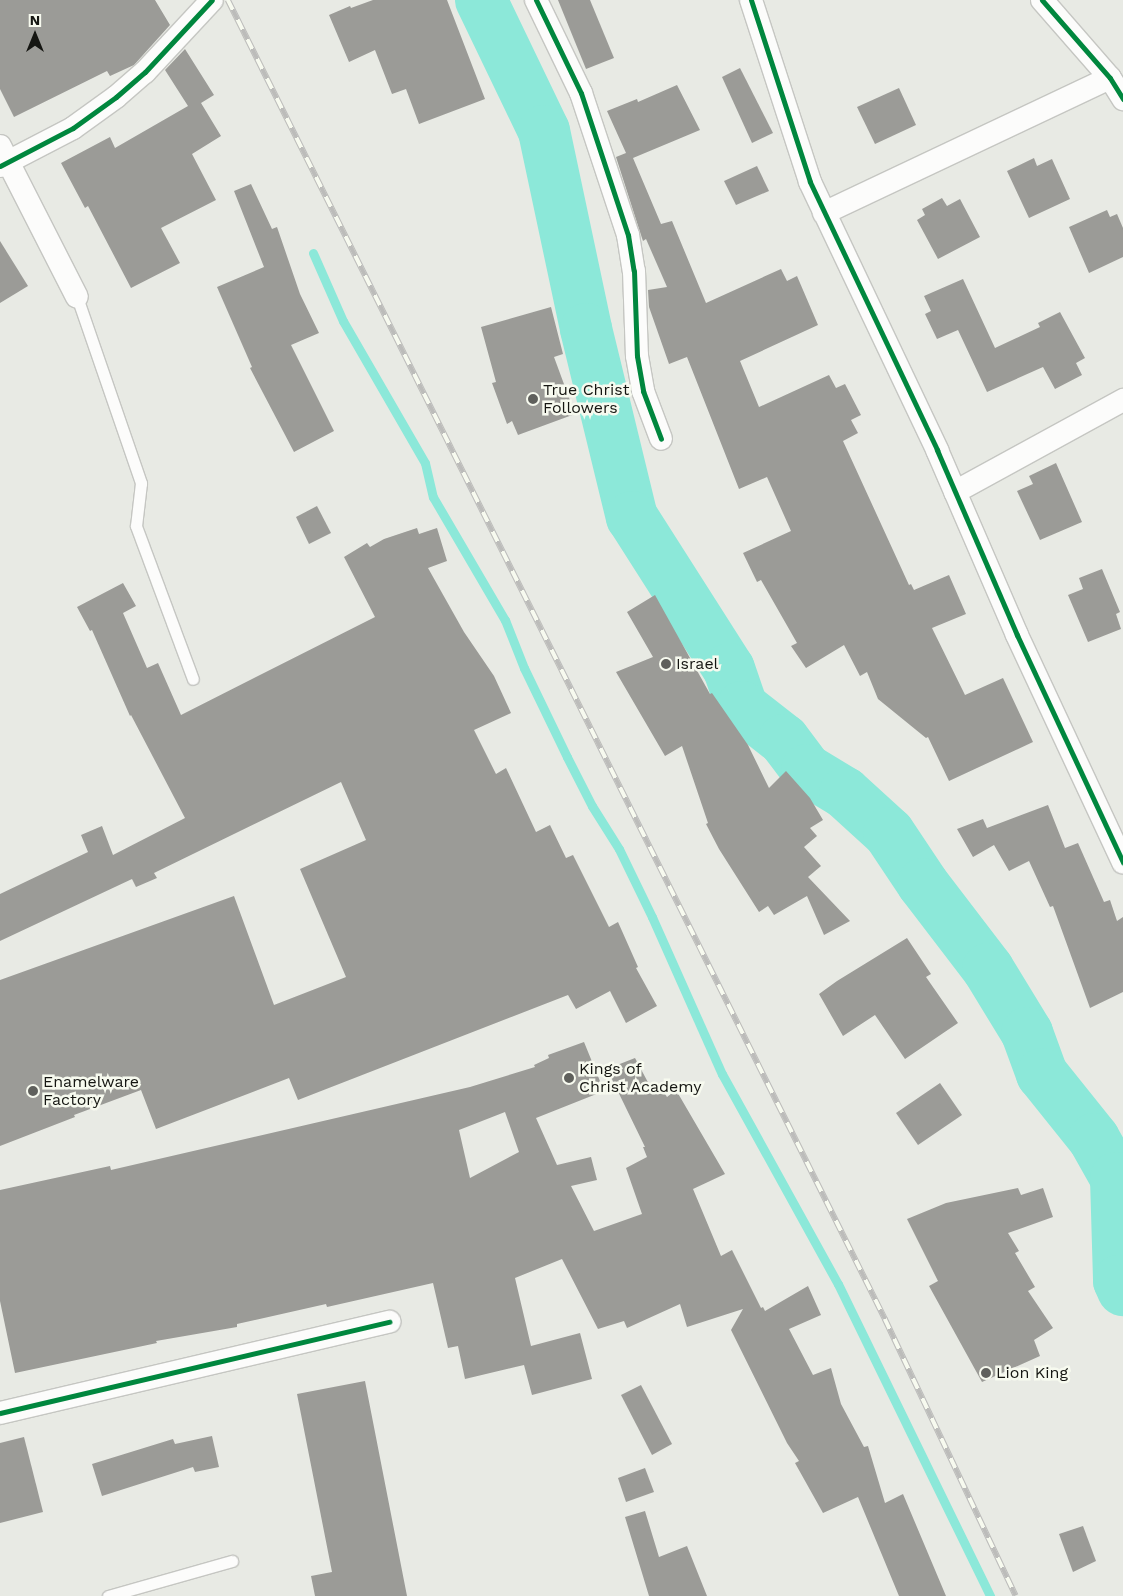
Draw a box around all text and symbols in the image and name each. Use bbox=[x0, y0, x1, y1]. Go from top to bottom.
north arrow bbox=[10, 10, 60, 60]
text: N bbox=[30, 12, 40, 28]
place label: True Christ Followers bbox=[543, 380, 629, 418]
marker: True Christ Followers bbox=[527, 393, 539, 405]
place label: Israel bbox=[676, 654, 719, 674]
marker: Israel bbox=[660, 658, 672, 670]
place label: Kings of Christ Academy bbox=[579, 1059, 702, 1097]
place label: Enamelware Factory bbox=[43, 1072, 139, 1110]
marker: Kings of Christ Academy bbox=[563, 1072, 575, 1084]
marker: Enamelware Factory bbox=[27, 1085, 39, 1097]
place label: Lion King bbox=[996, 1363, 1068, 1383]
marker: Lion King bbox=[980, 1367, 992, 1379]

